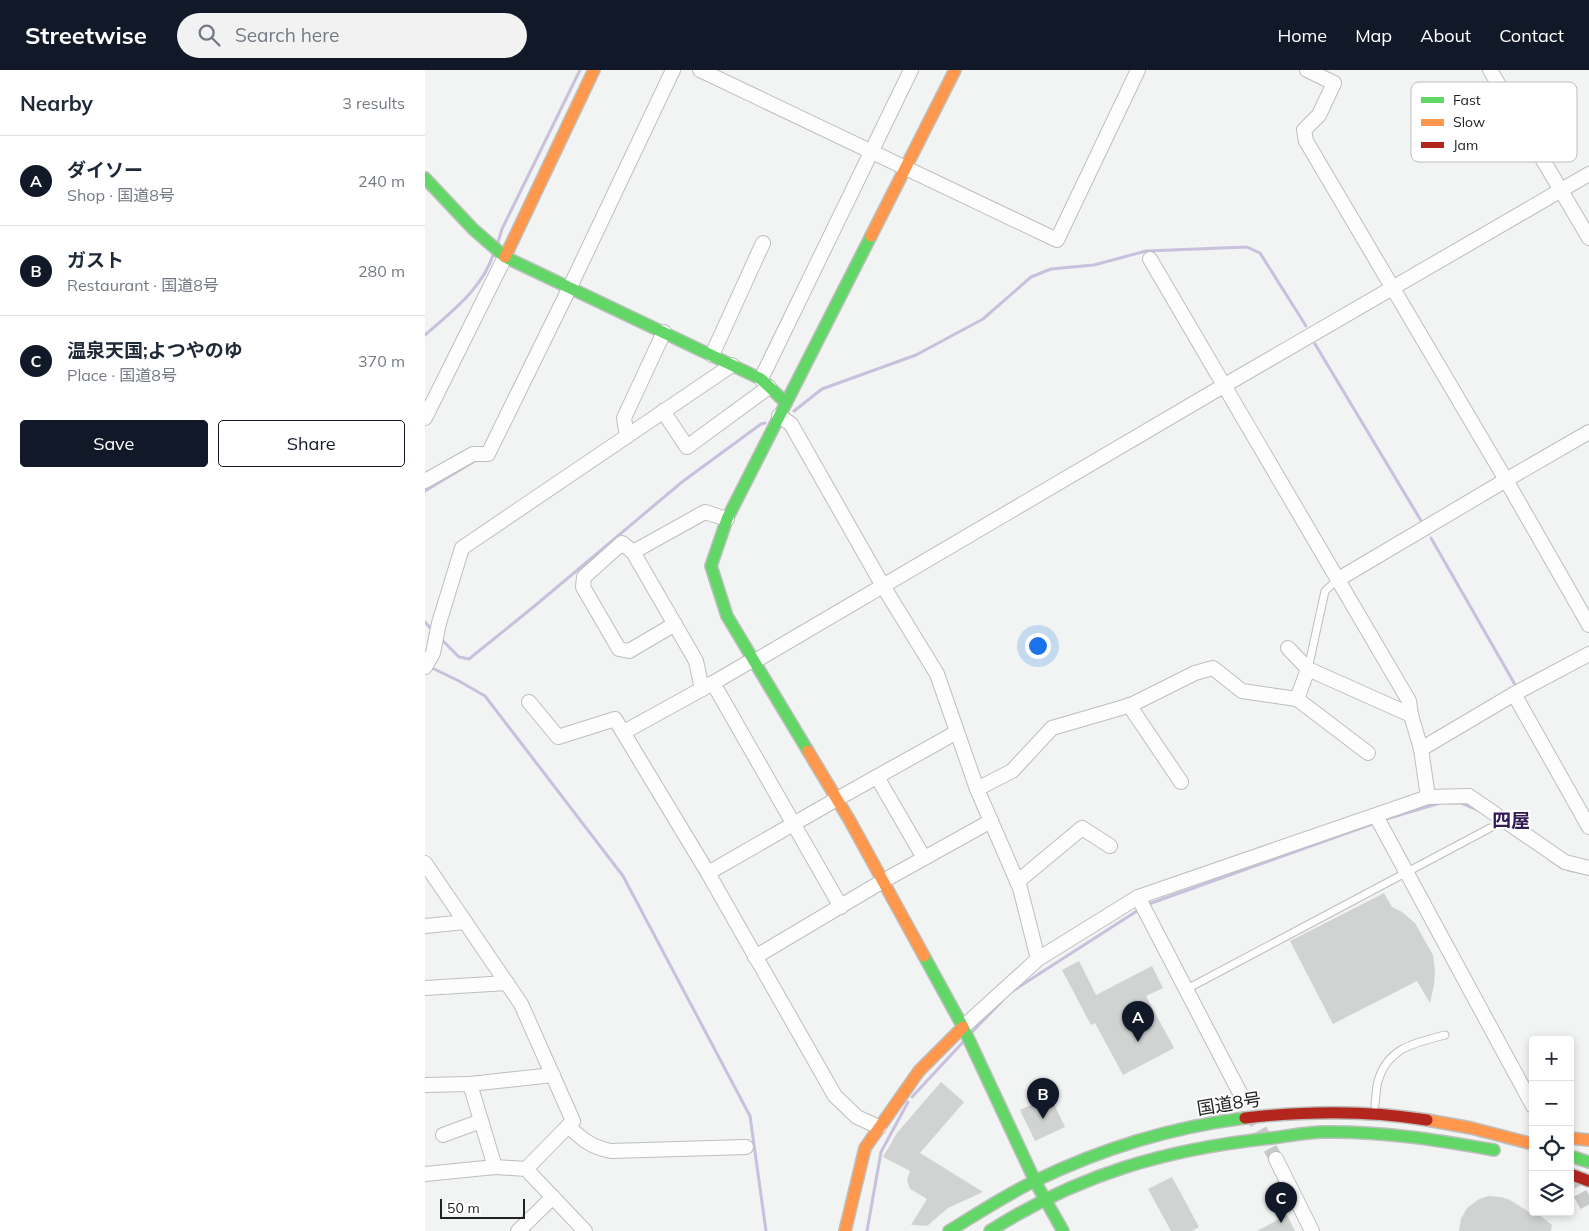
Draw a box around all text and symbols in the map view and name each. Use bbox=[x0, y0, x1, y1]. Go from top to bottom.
search box bbox=[177, 13, 527, 58]
text: Streetwise bbox=[25, 20, 147, 50]
icon: search bbox=[195, 21, 223, 49]
text: Search here bbox=[235, 23, 339, 47]
text: Home bbox=[1277, 24, 1327, 47]
text: Map bbox=[1355, 24, 1392, 47]
text: About bbox=[1420, 24, 1471, 47]
text: Contact bbox=[1499, 24, 1564, 47]
legend bbox=[1411, 82, 1577, 162]
text: Nearby bbox=[20, 90, 93, 116]
text: Fast bbox=[1453, 91, 1481, 109]
text: 3 results bbox=[342, 93, 405, 113]
text: Slow bbox=[1453, 113, 1485, 131]
text: Jam bbox=[1453, 136, 1478, 154]
text: ダイソー bbox=[67, 158, 143, 182]
text: A bbox=[30, 171, 42, 191]
text: 240 m bbox=[358, 171, 405, 191]
text: Shop · 国道8号 bbox=[67, 185, 175, 205]
text: ガスト bbox=[67, 248, 124, 272]
text: B bbox=[30, 261, 42, 281]
text: 280 m bbox=[358, 261, 405, 281]
text: Restaurant · 国道8号 bbox=[67, 275, 219, 295]
text: 温泉天国;よつやのゆ bbox=[67, 338, 243, 362]
text: C bbox=[31, 351, 41, 371]
text: 370 m bbox=[358, 351, 405, 371]
text: Place · 国道8号 bbox=[67, 365, 177, 385]
button: Save bbox=[20, 420, 208, 467]
button: Share bbox=[218, 420, 405, 467]
your location bbox=[1025, 633, 1051, 659]
district label: 四屋 bbox=[1492, 808, 1530, 832]
pin: A bbox=[1122, 1001, 1154, 1042]
map controls bbox=[1529, 1036, 1574, 1216]
button: + bbox=[1529, 1036, 1574, 1081]
pin: B bbox=[1027, 1078, 1059, 1119]
button: − bbox=[1529, 1081, 1574, 1126]
street label: 国道8号 bbox=[1195, 1087, 1263, 1120]
button: locate bbox=[1529, 1126, 1574, 1171]
button: layers bbox=[1529, 1171, 1574, 1216]
pin: C bbox=[1265, 1182, 1297, 1223]
scale bar bbox=[440, 1196, 525, 1219]
text: 50 m bbox=[447, 1199, 480, 1217]

